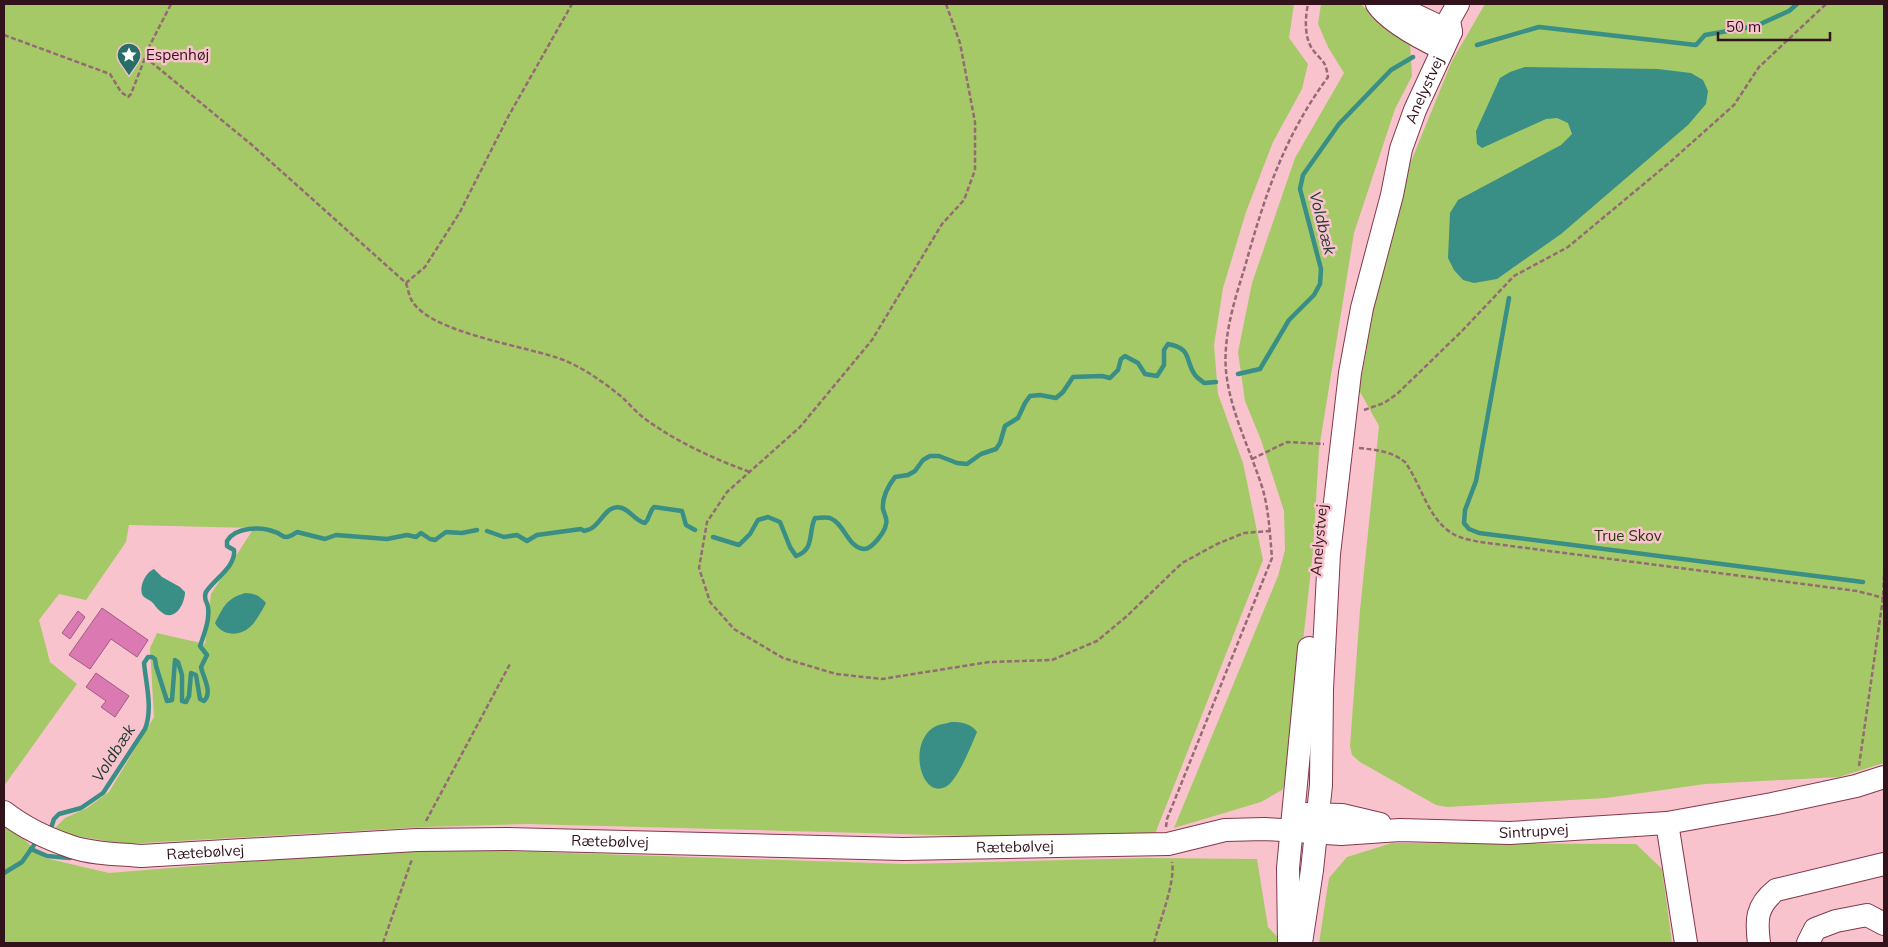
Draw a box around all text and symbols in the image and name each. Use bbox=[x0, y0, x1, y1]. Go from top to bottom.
scale bar bbox=[1718, 10, 1830, 42]
text: 50 m bbox=[1726, 17, 1761, 36]
place icon: Espenhøj bbox=[116, 42, 142, 76]
place label: Espenhøj bbox=[146, 45, 209, 64]
street label: Anelystvej bbox=[1401, 53, 1447, 126]
water label: Voldbæk bbox=[1305, 189, 1341, 258]
street label: Anelystvej bbox=[1306, 503, 1331, 576]
park label: True Skov bbox=[1594, 526, 1662, 545]
water label: Voldbæk bbox=[87, 720, 139, 786]
street label: Sintrupvej bbox=[1499, 819, 1569, 842]
street label: Rætebølvej bbox=[571, 831, 649, 852]
street label: Rætebølvej bbox=[976, 836, 1054, 857]
street label: Rætebølvej bbox=[166, 840, 245, 864]

